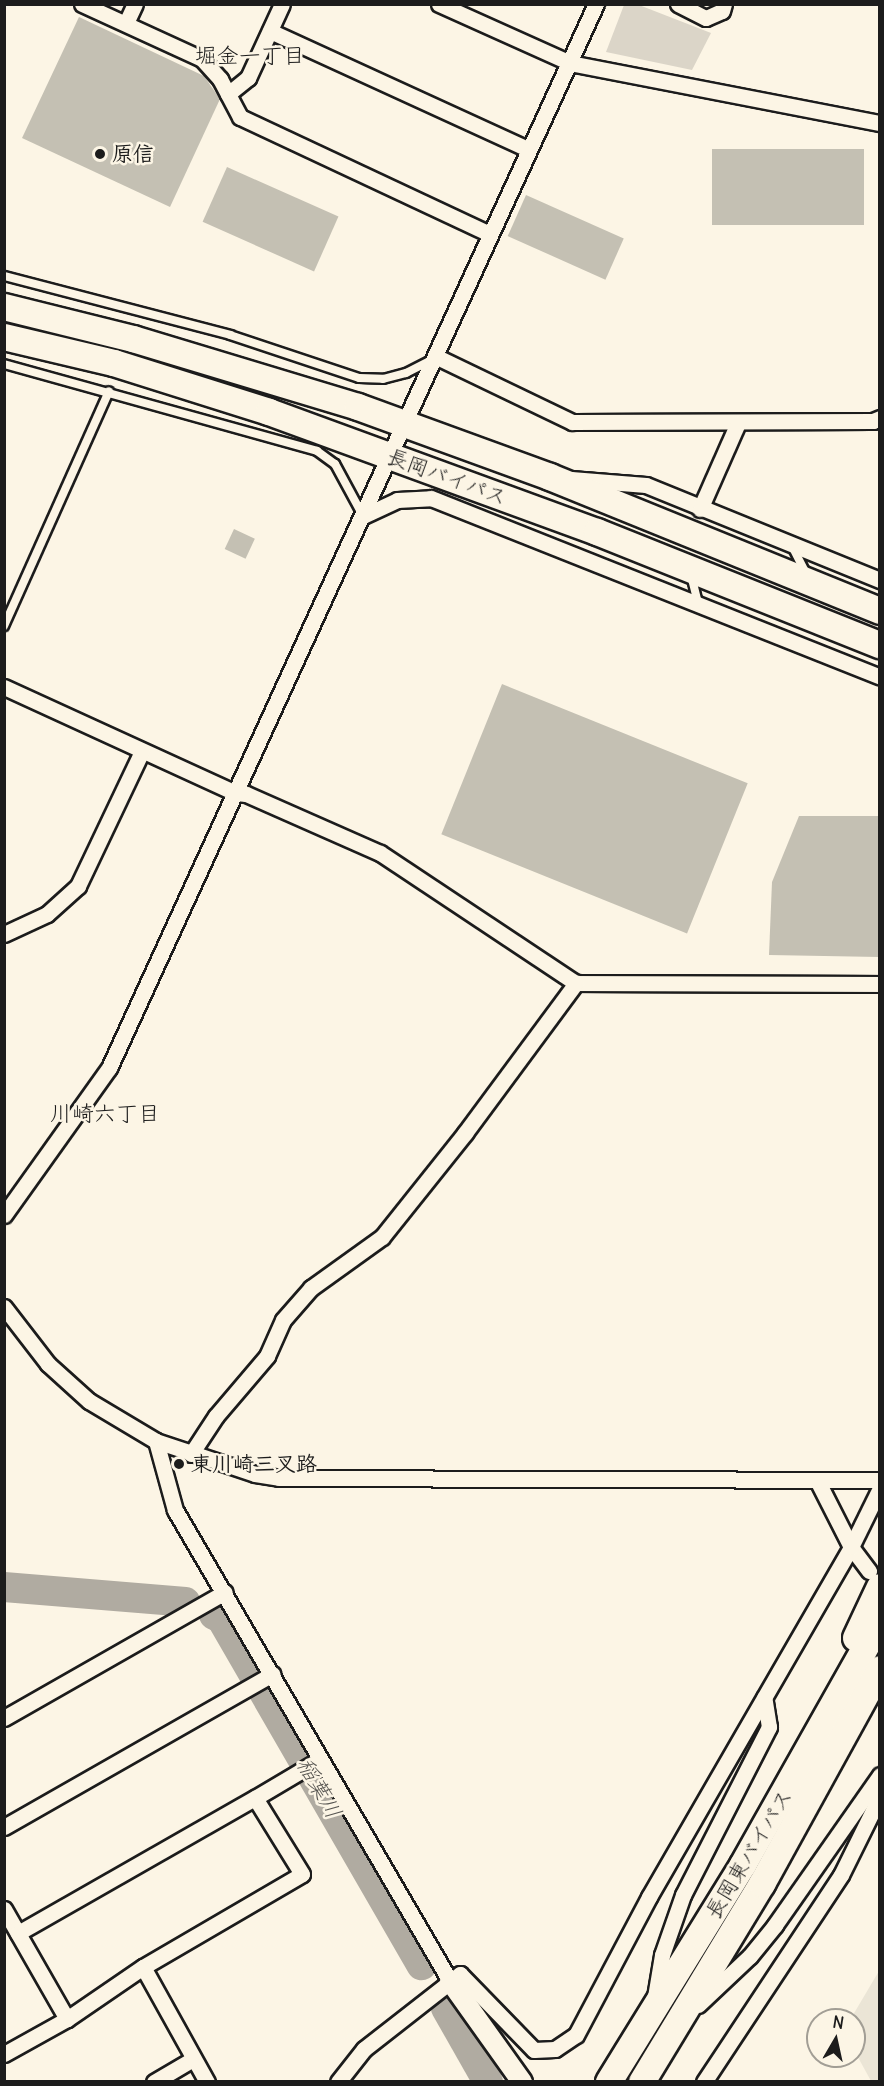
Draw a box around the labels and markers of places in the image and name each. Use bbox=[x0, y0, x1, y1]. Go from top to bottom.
place label: 原信 bbox=[112, 141, 154, 167]
marker: 原信 bbox=[93, 147, 107, 161]
place label: 東川崎三叉路 bbox=[191, 1451, 317, 1477]
marker: 東川崎三叉路 bbox=[172, 1457, 186, 1471]

